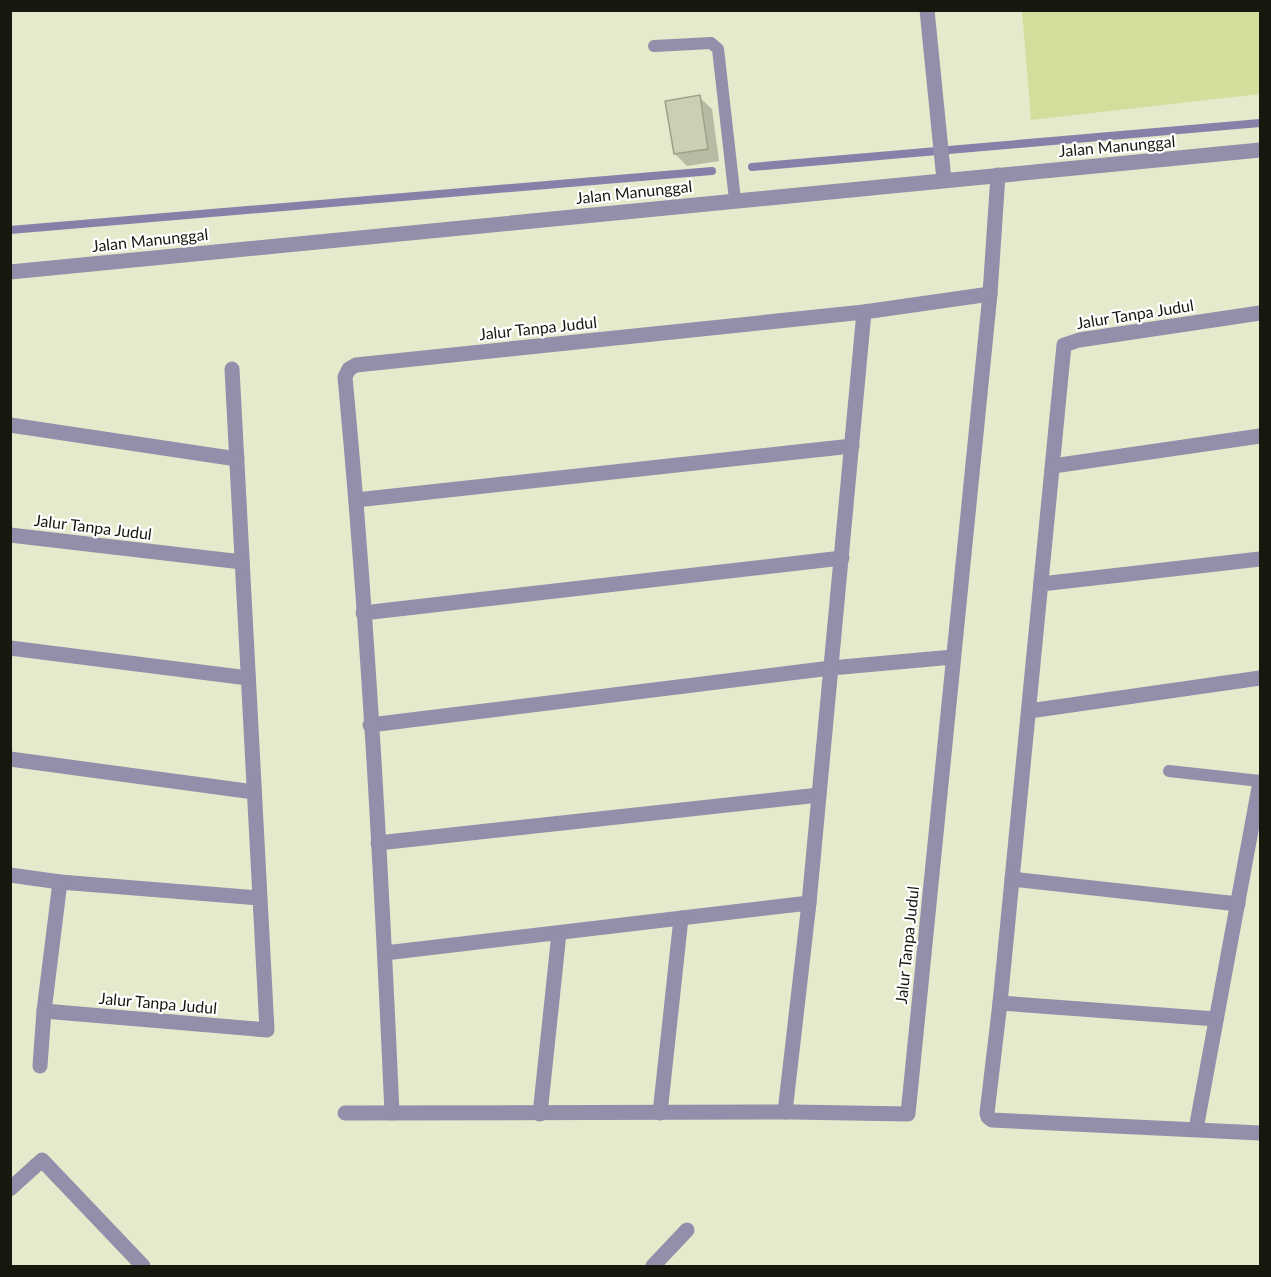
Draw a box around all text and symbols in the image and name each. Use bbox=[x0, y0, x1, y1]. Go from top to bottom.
street label: Jalan Manunggal bbox=[1058, 131, 1176, 160]
street label: Jalan Manunggal bbox=[575, 176, 693, 207]
street label: Jalan Manunggal bbox=[91, 224, 209, 255]
street label: Jalur Tanpa Judul bbox=[1075, 295, 1195, 332]
street label: Jalur Tanpa Judul bbox=[478, 312, 598, 343]
street label: Jalur Tanpa Judul bbox=[33, 510, 153, 543]
street label: Jalur Tanpa Judul bbox=[891, 885, 922, 1005]
street label: Jalur Tanpa Judul bbox=[98, 988, 218, 1017]

